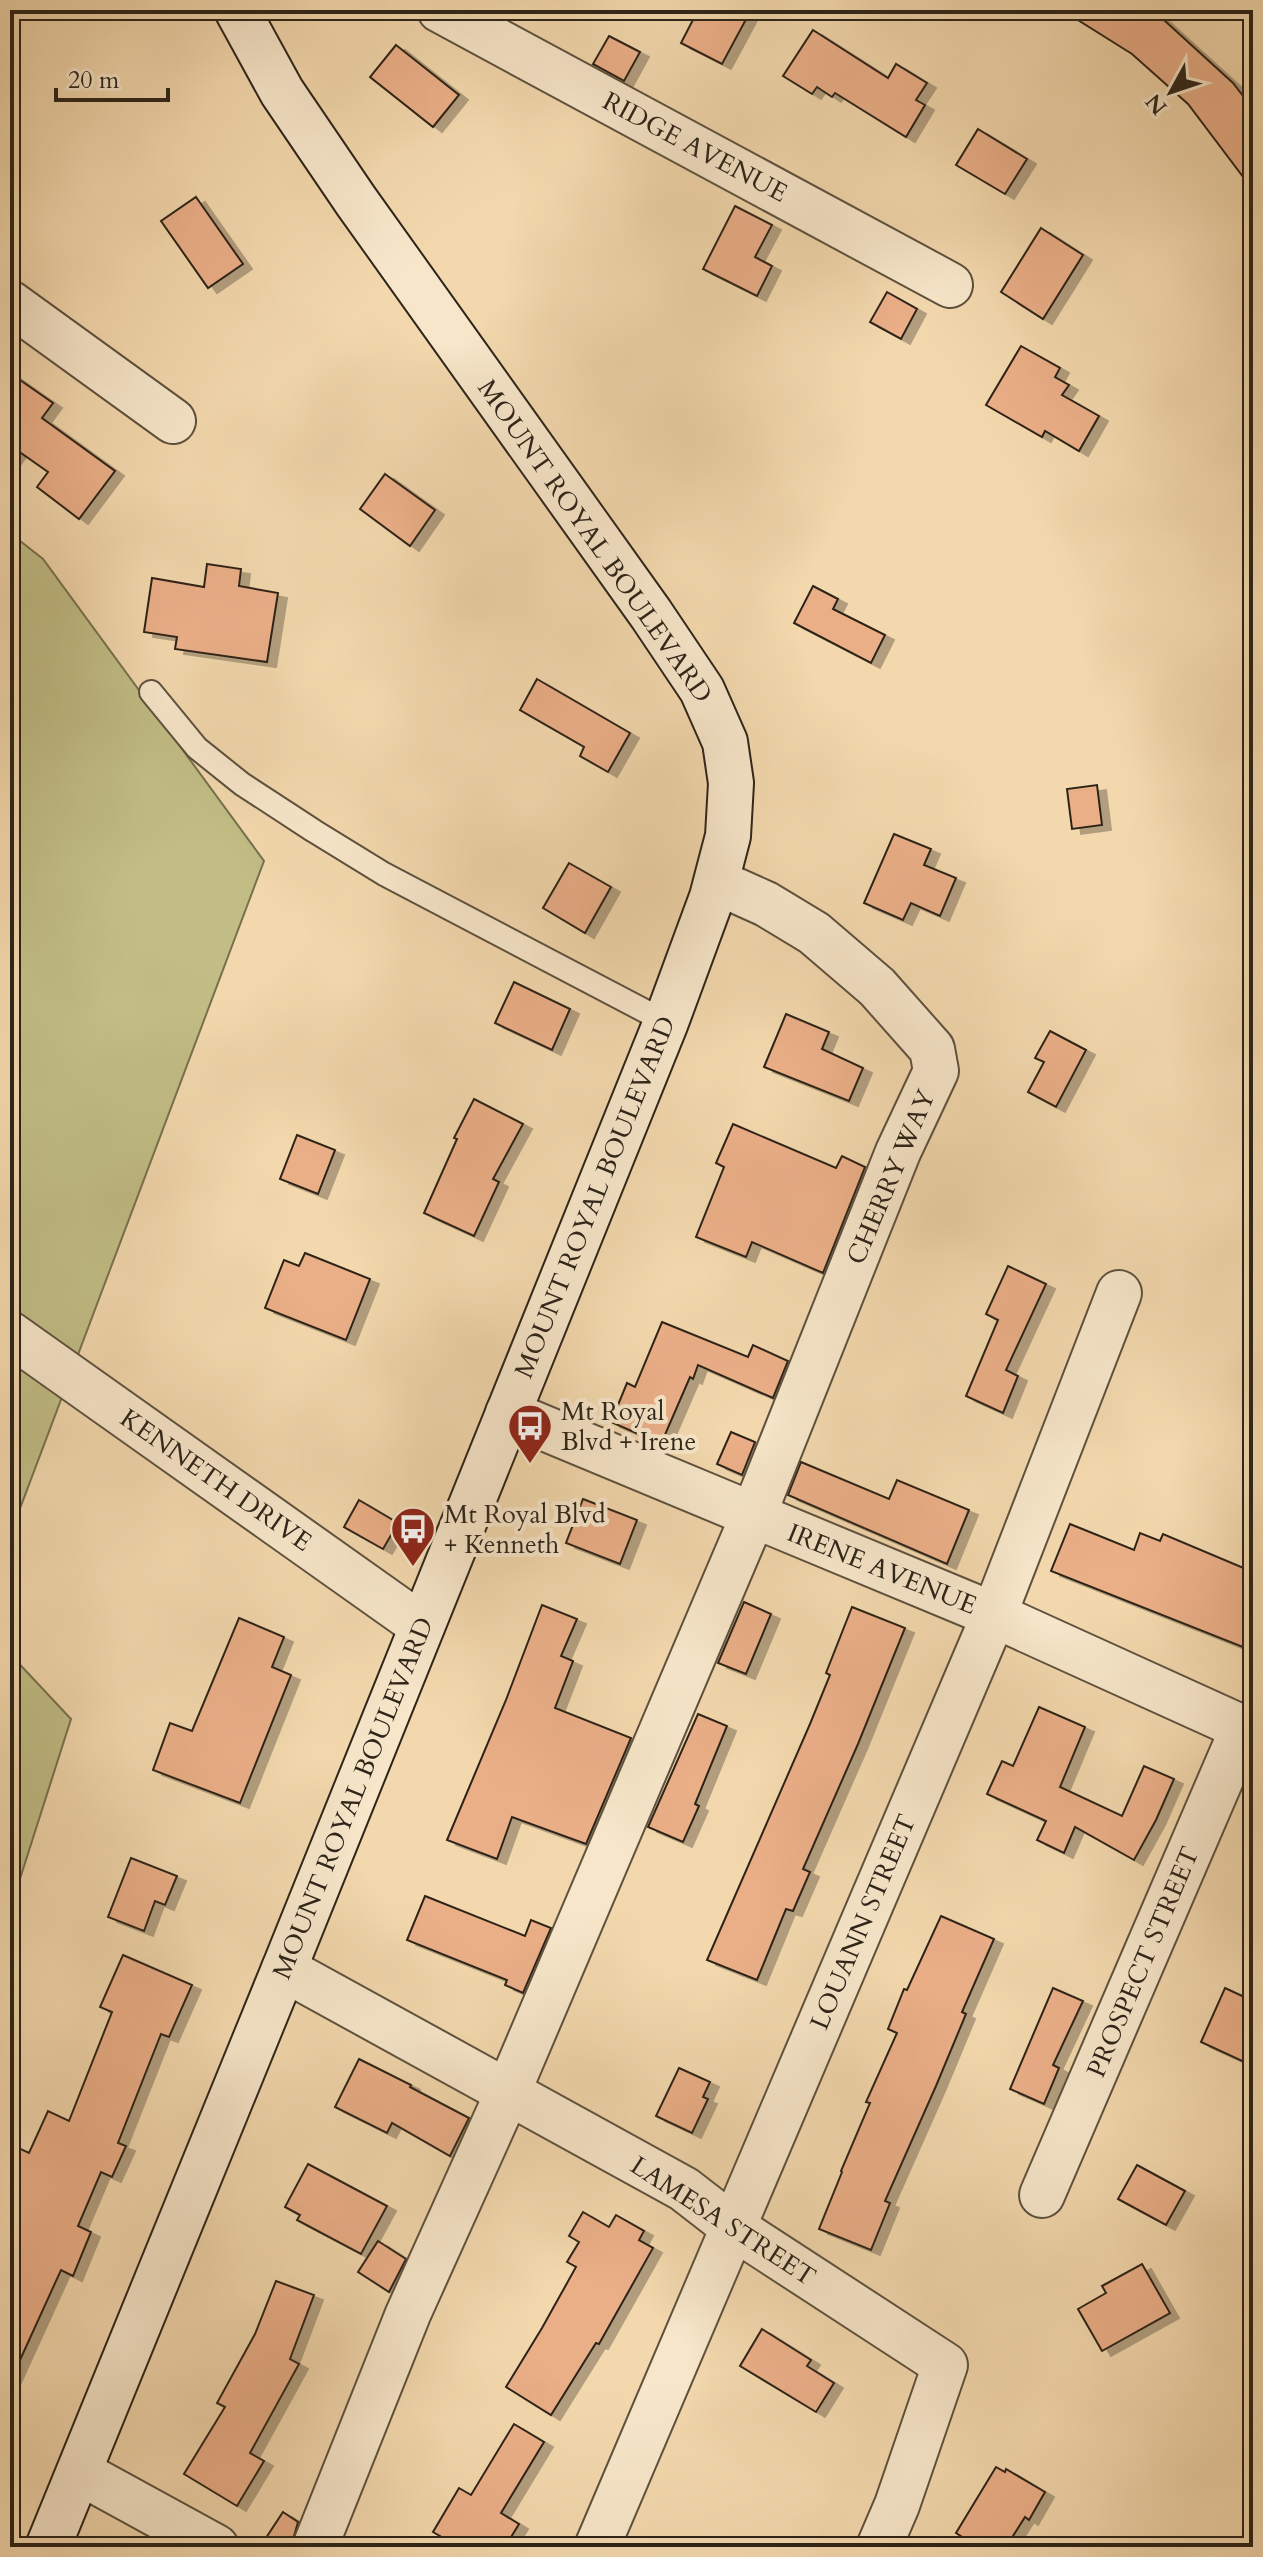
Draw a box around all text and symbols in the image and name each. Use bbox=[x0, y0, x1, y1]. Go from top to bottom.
scale bar bbox=[56, 52, 168, 102]
north arrow bbox=[1131, 52, 1211, 132]
text: 20 m bbox=[68, 64, 120, 97]
street label: RIDGE AVENUE bbox=[596, 83, 794, 211]
text: N bbox=[1139, 87, 1174, 121]
street label: MOUNT ROYAL BOULEVARD bbox=[470, 372, 720, 710]
street label: MOUNT ROYAL BOULEVARD bbox=[506, 1011, 684, 1383]
street label: CHERRY WAY bbox=[838, 1084, 944, 1270]
place label: Mt Royal Blvd + Irene bbox=[561, 1394, 696, 1459]
street label: KENNETH DRIVE bbox=[113, 1401, 319, 1559]
bus stop icon: Mt Royal Blvd + Irene bbox=[506, 1402, 554, 1465]
place label: Mt Royal Blvd + Kenneth bbox=[444, 1497, 606, 1562]
bus stop icon: Mt Royal Blvd + Kenneth bbox=[389, 1505, 437, 1568]
street label: IRENE AVENUE bbox=[782, 1515, 982, 1623]
street label: MOUNT ROYAL BOULEVARD bbox=[264, 1612, 442, 1984]
street label: LOUANN STREET bbox=[802, 1809, 924, 2035]
street label: PROSPECT STREET bbox=[1079, 1841, 1207, 2083]
street label: LAMESA STREET bbox=[624, 2148, 822, 2294]

